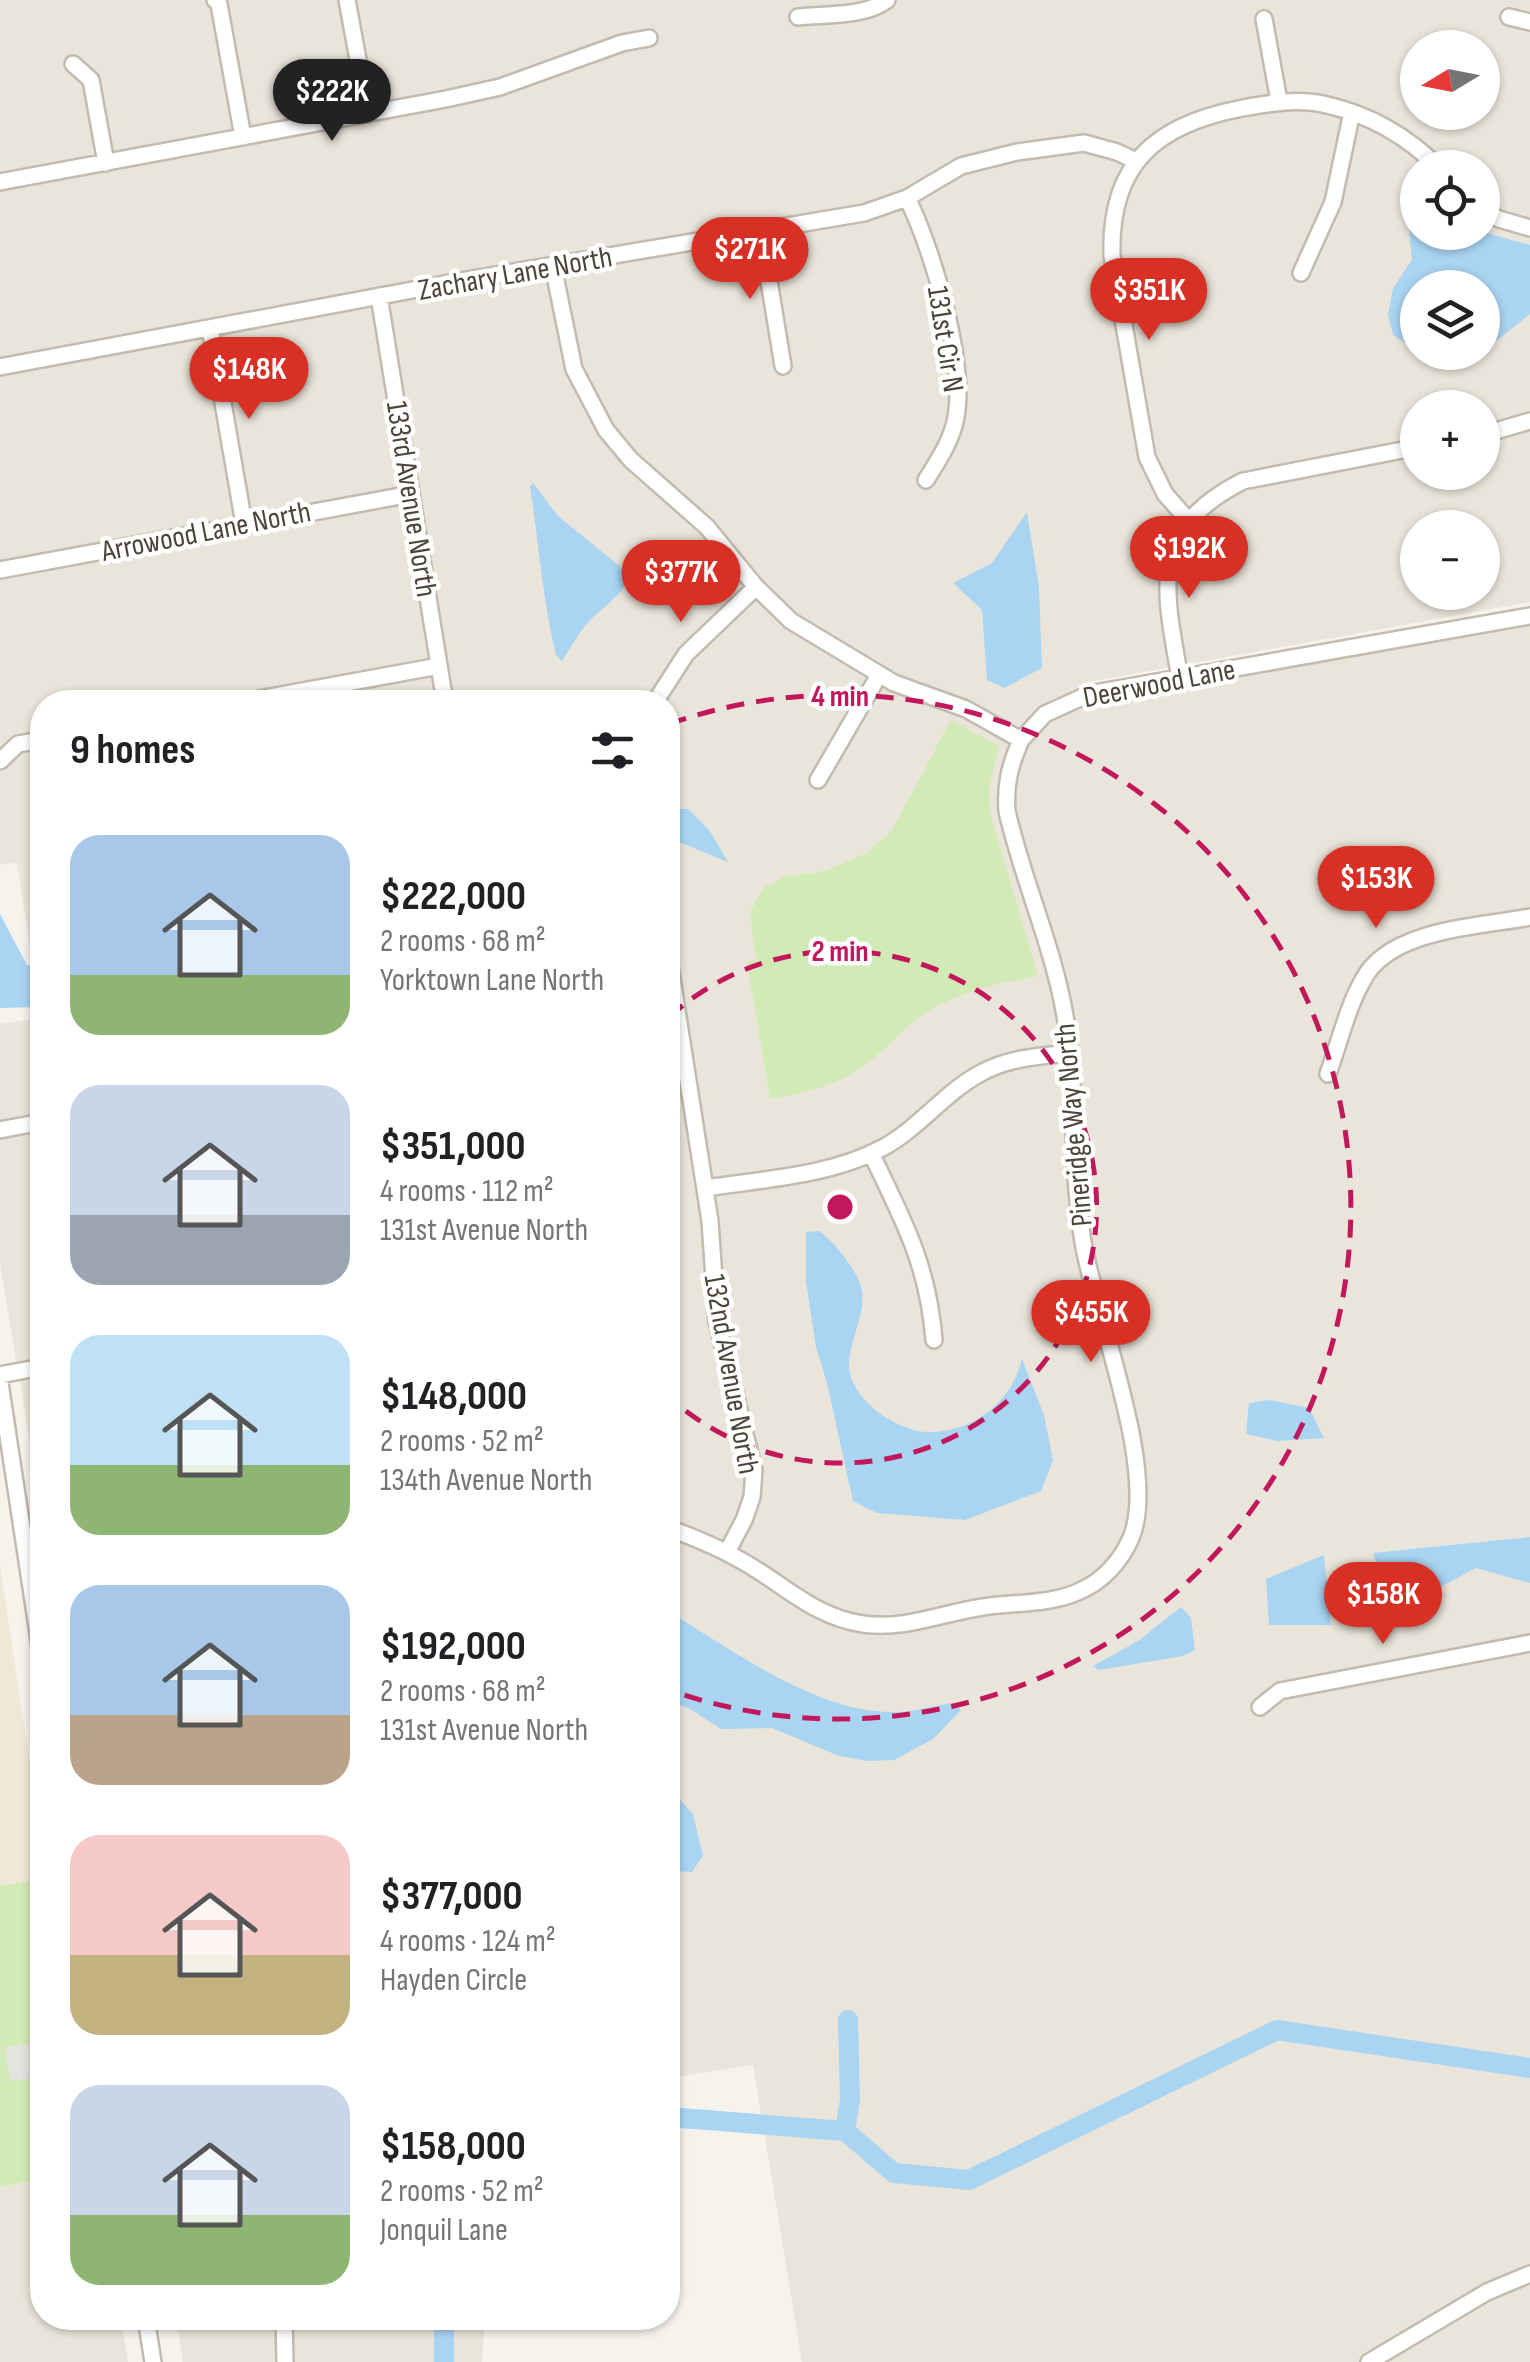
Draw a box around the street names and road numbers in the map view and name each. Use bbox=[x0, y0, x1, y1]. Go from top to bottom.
street label: Zachary Lane North bbox=[415, 239, 615, 309]
street label: 131st Cir N bbox=[919, 283, 971, 395]
street label: 133rd Avenue North bbox=[378, 399, 444, 600]
street label: Arrowood Lane North bbox=[98, 494, 314, 570]
street label: Deerwood Lane bbox=[1080, 652, 1238, 716]
street label: Pineridge Way North bbox=[1047, 1022, 1101, 1228]
street label: 132nd Avenue North bbox=[696, 1271, 766, 1477]

